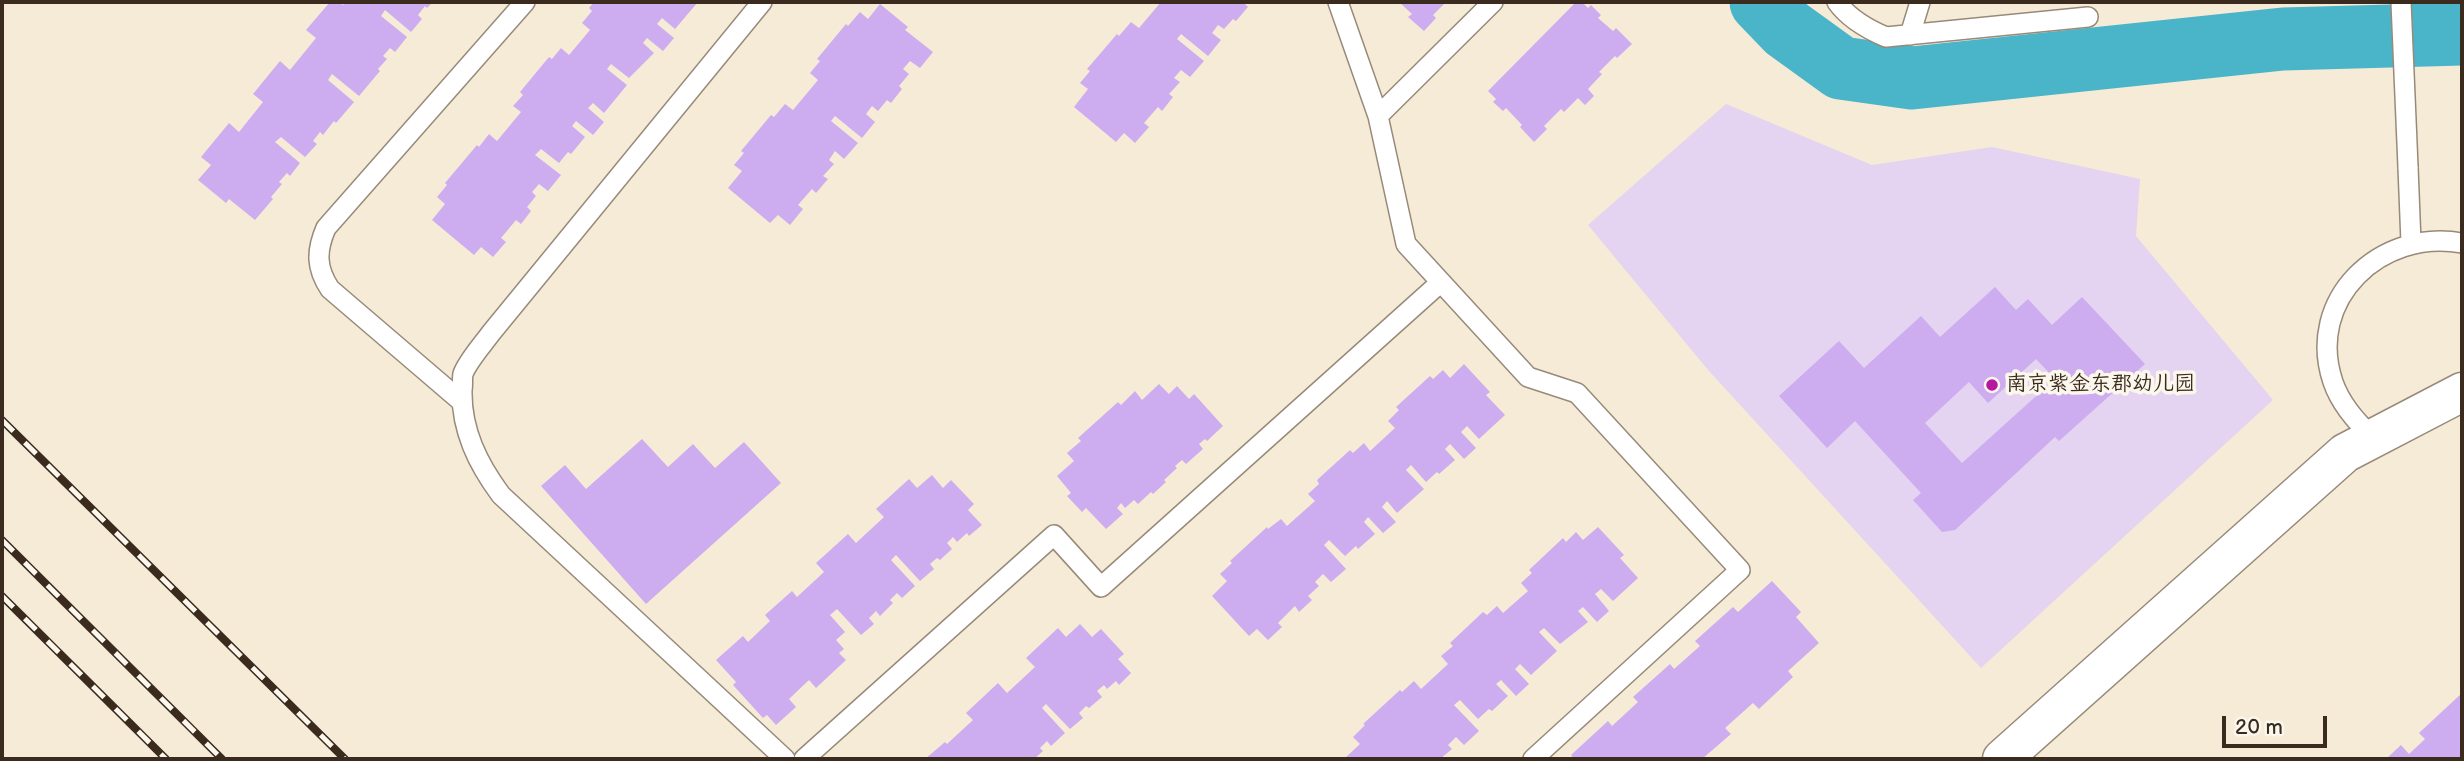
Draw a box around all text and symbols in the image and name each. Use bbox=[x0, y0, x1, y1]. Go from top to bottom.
place label: 南京紫金东郡幼儿园 bbox=[2006, 372, 2195, 398]
marker: 南京紫金东郡幼儿园 bbox=[1984, 377, 2000, 393]
scale bar bbox=[2226, 702, 2331, 746]
text: 20 m bbox=[2235, 715, 2283, 740]

